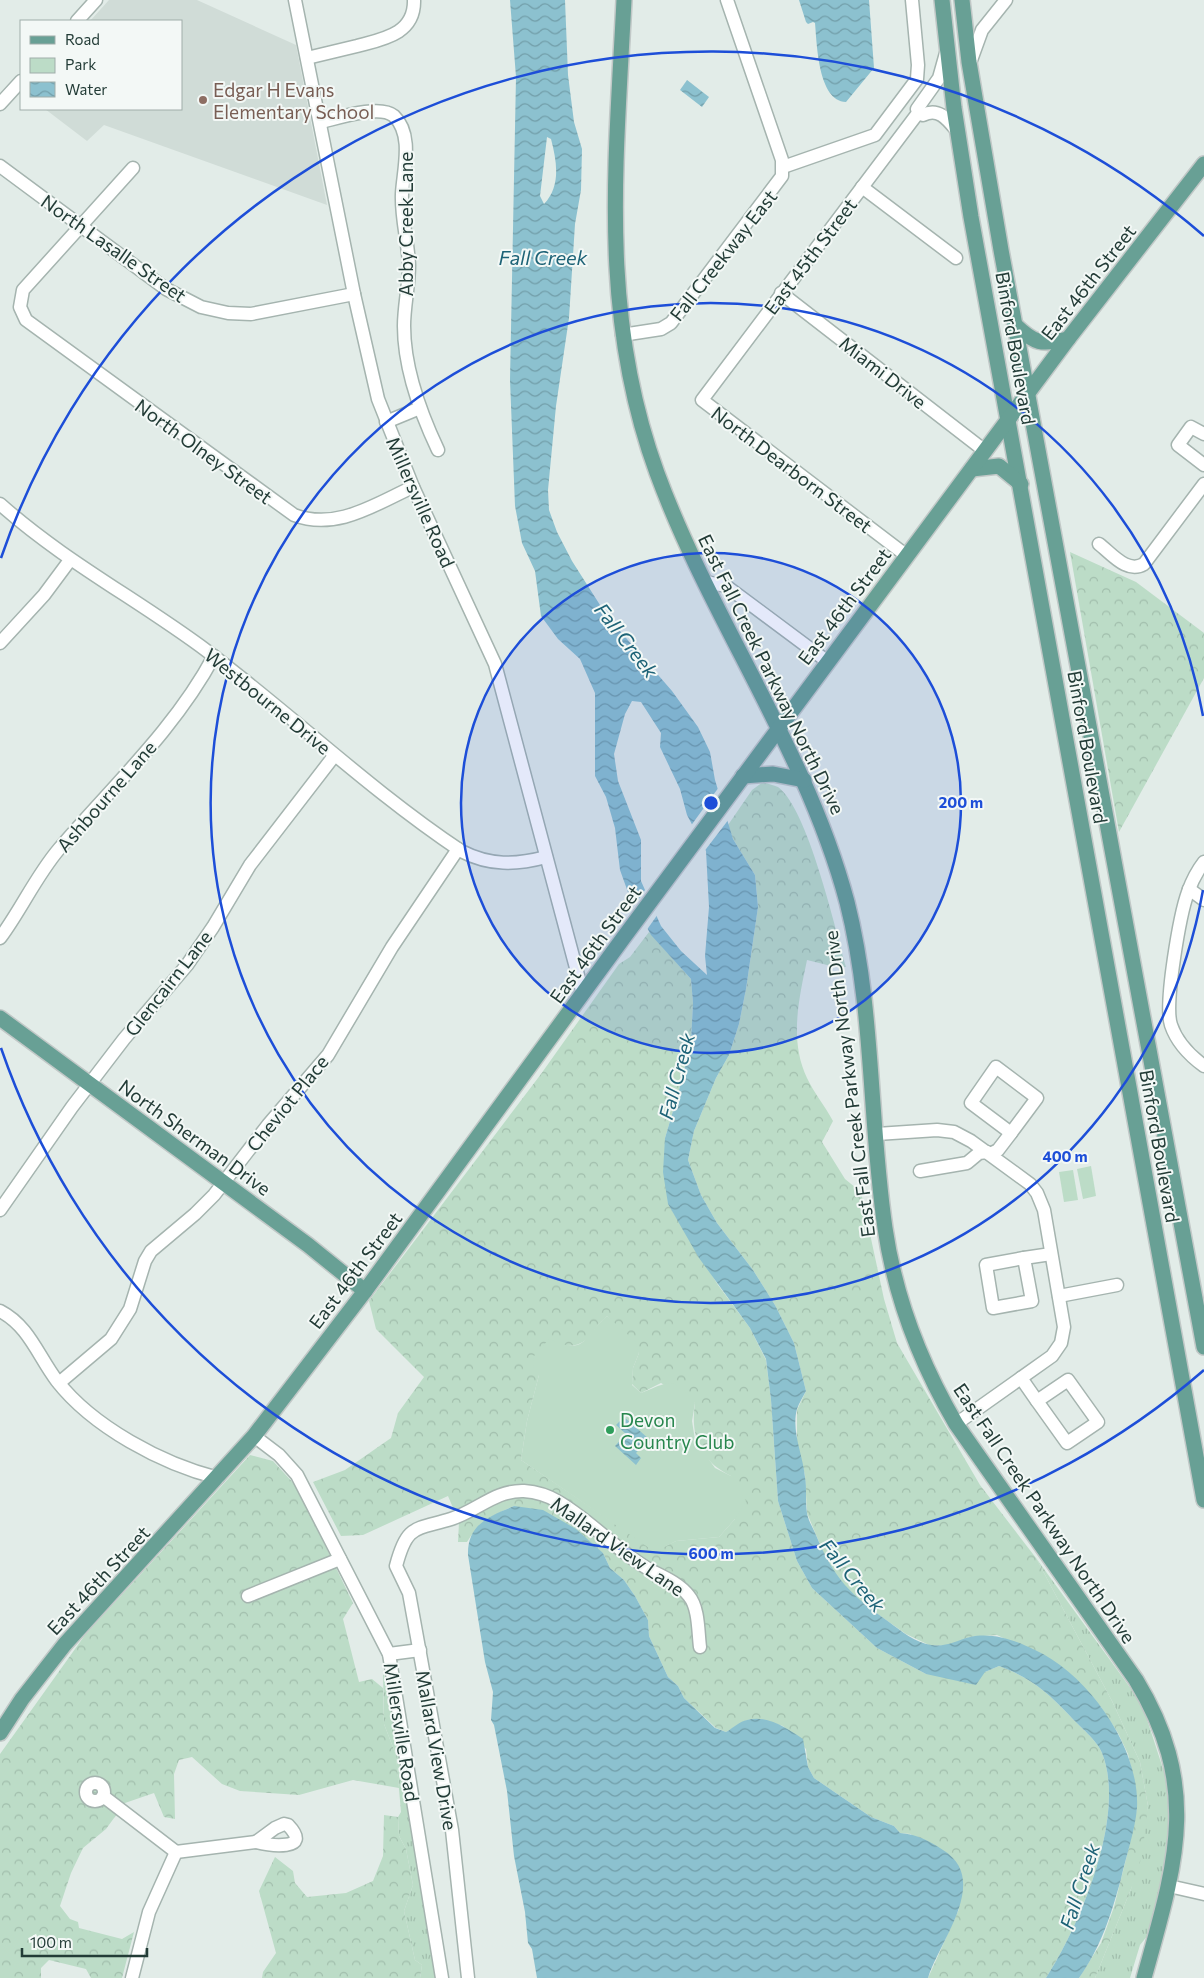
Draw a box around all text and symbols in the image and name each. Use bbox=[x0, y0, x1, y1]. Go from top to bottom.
legend bbox=[20, 20, 182, 110]
text: Road bbox=[65, 30, 100, 48]
text: Park bbox=[65, 55, 96, 73]
place label: Edgar H Evans Elementary School bbox=[213, 78, 374, 123]
text: Water bbox=[65, 80, 107, 98]
marker: Edgar H Evans Elementary School bbox=[197, 94, 209, 106]
street label: Abby Creek Lane bbox=[394, 152, 417, 296]
street label: Fall Creekway East bbox=[665, 185, 781, 325]
street label: North Lasalle Street bbox=[37, 189, 191, 307]
street label: East 45th Street bbox=[759, 193, 861, 319]
street label: East 46th Street bbox=[1036, 220, 1140, 344]
water label: Fall Creek bbox=[499, 245, 589, 269]
street label: Binford Boulevard bbox=[991, 270, 1041, 426]
street label: Miami Drive bbox=[835, 331, 931, 413]
street label: North Olney Street bbox=[131, 394, 277, 509]
street label: North Dearborn Street bbox=[707, 401, 877, 537]
street label: Millersville Road bbox=[382, 433, 460, 571]
street label: East Fall Creek Parkway North Drive bbox=[694, 530, 850, 818]
street label: East 46th Street bbox=[793, 543, 895, 669]
water label: Fall Creek bbox=[590, 598, 665, 683]
street label: Westbourne Drive bbox=[200, 643, 336, 759]
street label: Binford Boulevard bbox=[1063, 669, 1113, 825]
street label: Ashbourne Lane bbox=[51, 736, 161, 856]
text: 200 m bbox=[939, 793, 983, 811]
centre of rings bbox=[702, 794, 720, 812]
street label: East 46th Street bbox=[544, 880, 646, 1007]
street label: Glencairn Lane bbox=[120, 926, 216, 1040]
street label: East Fall Creek Parkway North Drive bbox=[819, 929, 879, 1239]
water label: Fall Creek bbox=[653, 1029, 699, 1122]
street label: Cheviot Place bbox=[241, 1050, 333, 1156]
street label: Binford Boulevard bbox=[1135, 1068, 1185, 1224]
street label: North Sherman Drive bbox=[115, 1074, 275, 1200]
text: 400 m bbox=[1042, 1147, 1088, 1165]
street label: East 46th Street bbox=[304, 1207, 406, 1333]
street label: East Fall Creek Parkway North Drive bbox=[949, 1379, 1141, 1647]
place label: Devon Country Club bbox=[620, 1408, 734, 1453]
marker: Devon Country Club bbox=[604, 1424, 616, 1436]
street label: Mallard View Lane bbox=[547, 1491, 689, 1601]
street label: East 46th Street bbox=[42, 1521, 154, 1639]
water label: Fall Creek bbox=[815, 1533, 891, 1618]
text: 600 m bbox=[688, 1544, 734, 1562]
street label: Millersville Road bbox=[380, 1661, 424, 1803]
street label: Mallard View Drive bbox=[412, 1668, 462, 1832]
water label: Fall Creek bbox=[1054, 1839, 1104, 1932]
scale bar bbox=[22, 1926, 148, 1958]
text: 100 m bbox=[30, 1933, 72, 1951]

